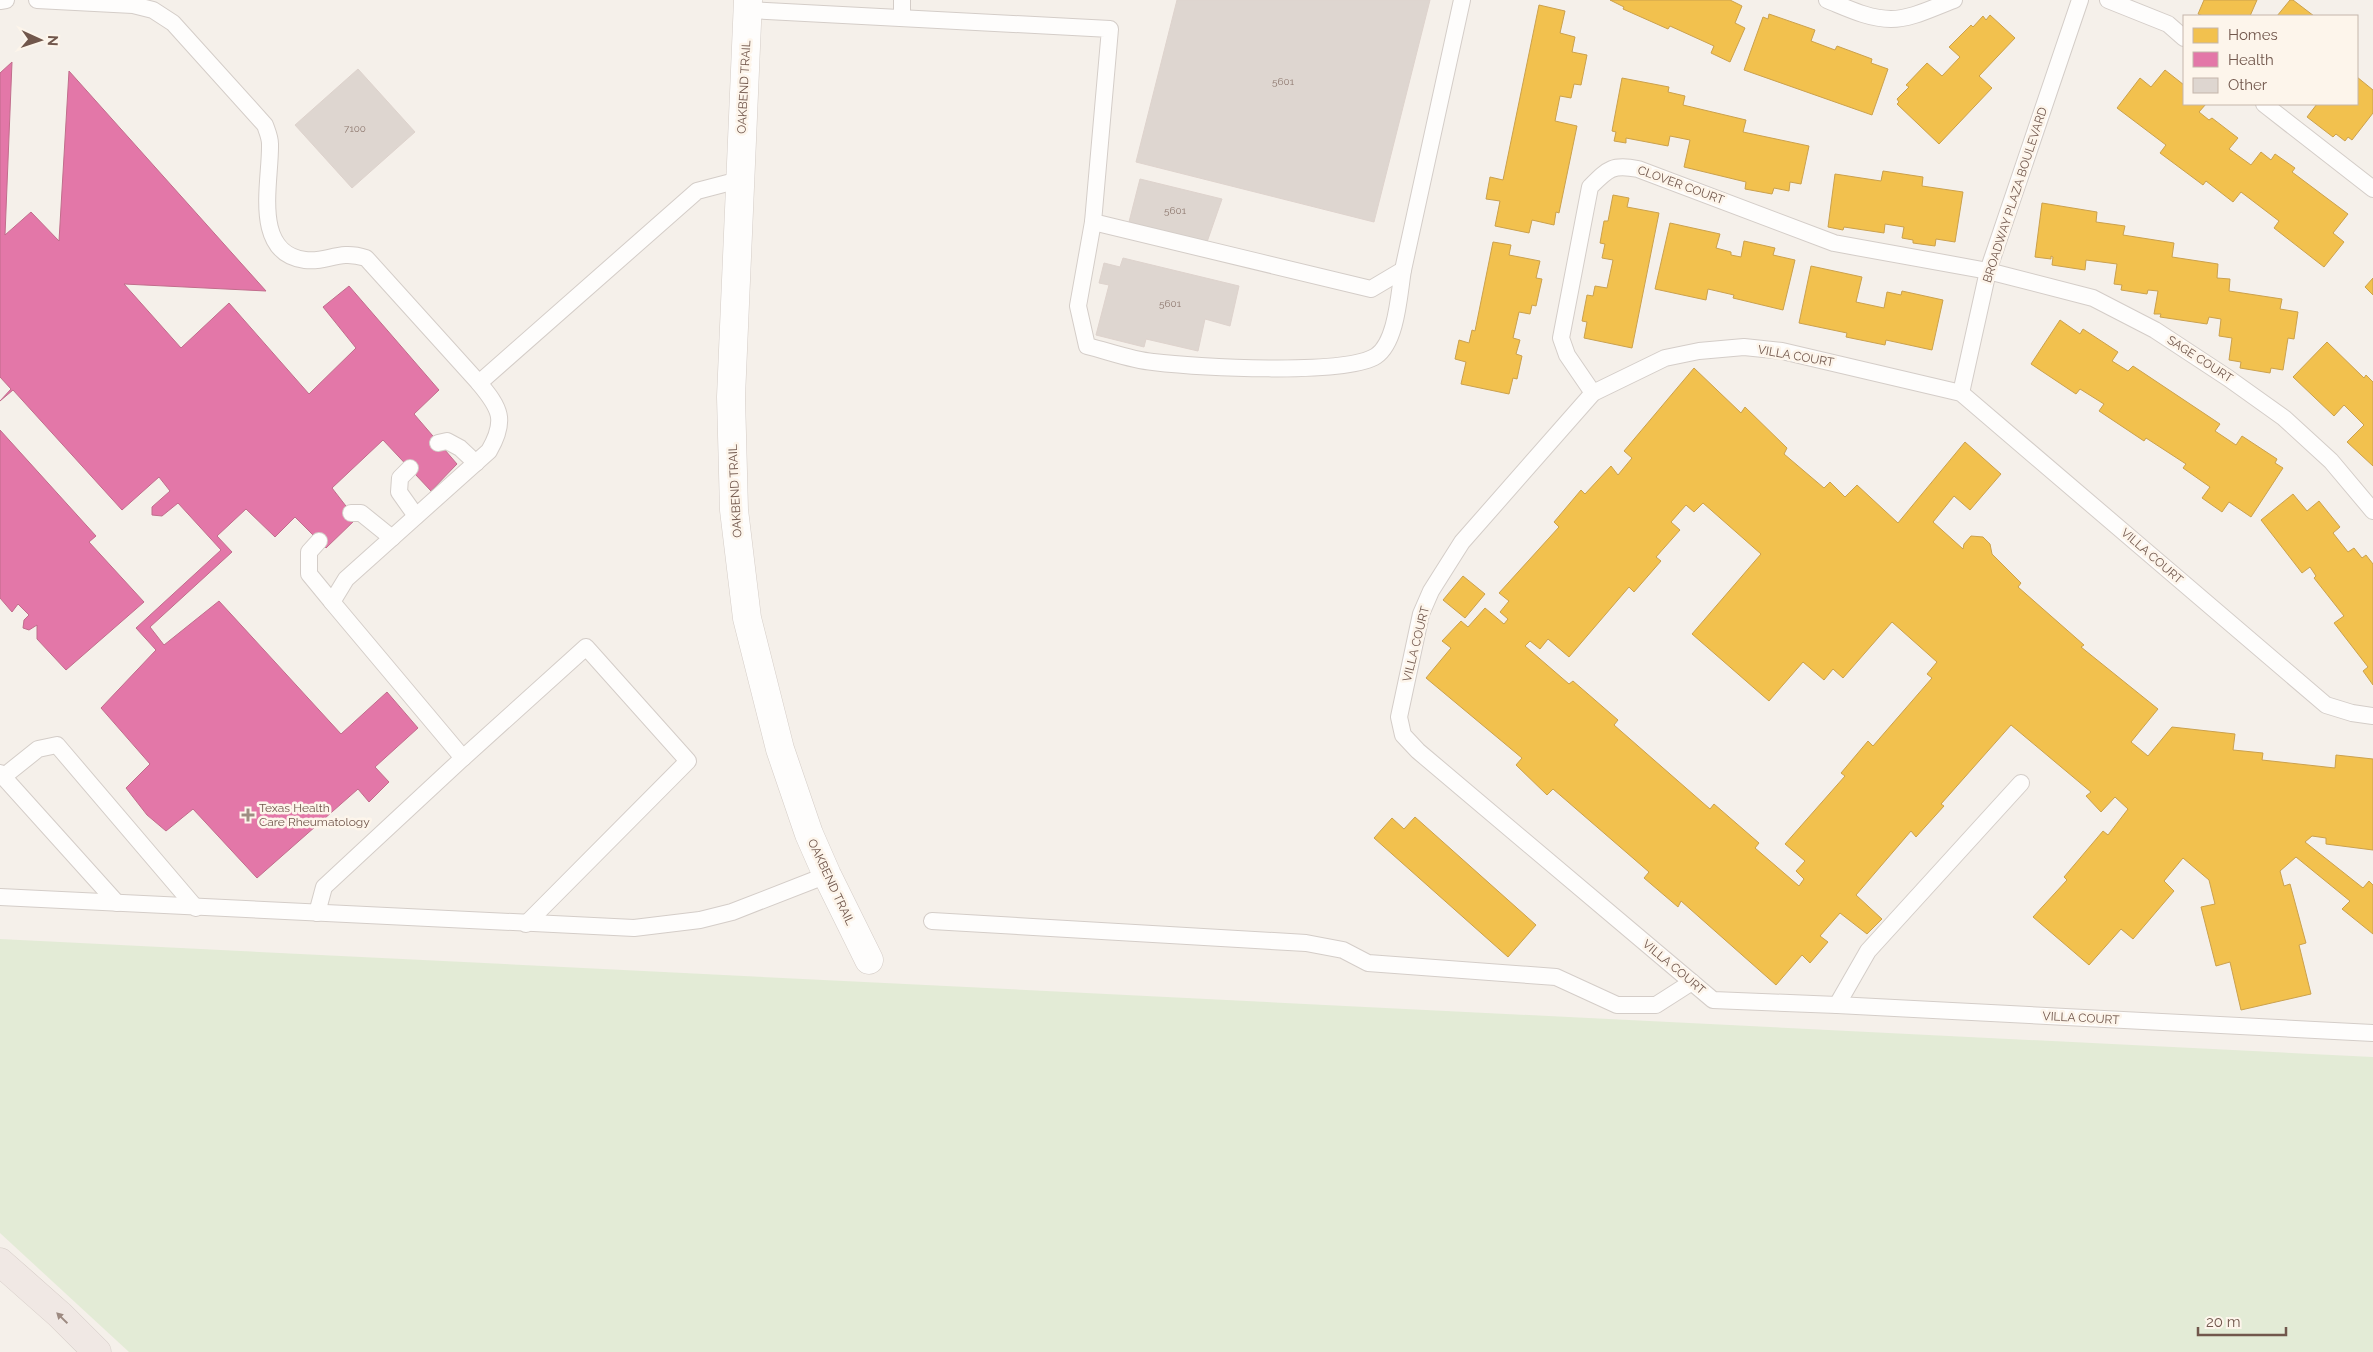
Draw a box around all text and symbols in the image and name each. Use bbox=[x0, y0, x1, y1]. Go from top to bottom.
north arrow bbox=[15, 15, 65, 65]
legend bbox=[2183, 15, 2358, 105]
text: Homes bbox=[2228, 26, 2278, 44]
text: N bbox=[45, 35, 61, 46]
street label: OAKBEND TRAIL bbox=[735, 40, 753, 134]
text: Health bbox=[2228, 51, 2274, 69]
house number: 5601 bbox=[1272, 76, 1295, 87]
text: Other bbox=[2228, 76, 2268, 94]
street label: BROADWAY PLAZA BOULEVARD bbox=[1980, 105, 2050, 284]
house number: 7100 bbox=[344, 123, 366, 134]
street label: CLOVER COURT bbox=[1636, 163, 1727, 207]
house number: 5601 bbox=[1164, 205, 1187, 216]
house number: 5601 bbox=[1159, 298, 1182, 309]
street label: SAGE COURT bbox=[2165, 333, 2236, 386]
street label: VILLA COURT bbox=[1757, 342, 1836, 370]
street label: OAKBEND TRAIL bbox=[726, 444, 744, 538]
street label: VILLA COURT bbox=[2118, 525, 2186, 587]
street label: VILLA COURT bbox=[1400, 604, 1432, 683]
place label: Texas Health Care Rheumatology bbox=[259, 801, 370, 829]
marker: Texas Health Care Rheumatology bbox=[241, 808, 255, 822]
street label: OAKBEND TRAIL bbox=[805, 837, 857, 927]
street label: VILLA COURT bbox=[1640, 937, 1709, 998]
street label: VILLA COURT bbox=[2042, 1009, 2121, 1027]
scale bar bbox=[2198, 1304, 2286, 1336]
one-way arrow bbox=[57, 1312, 69, 1324]
text: 20 m bbox=[2206, 1313, 2241, 1331]

